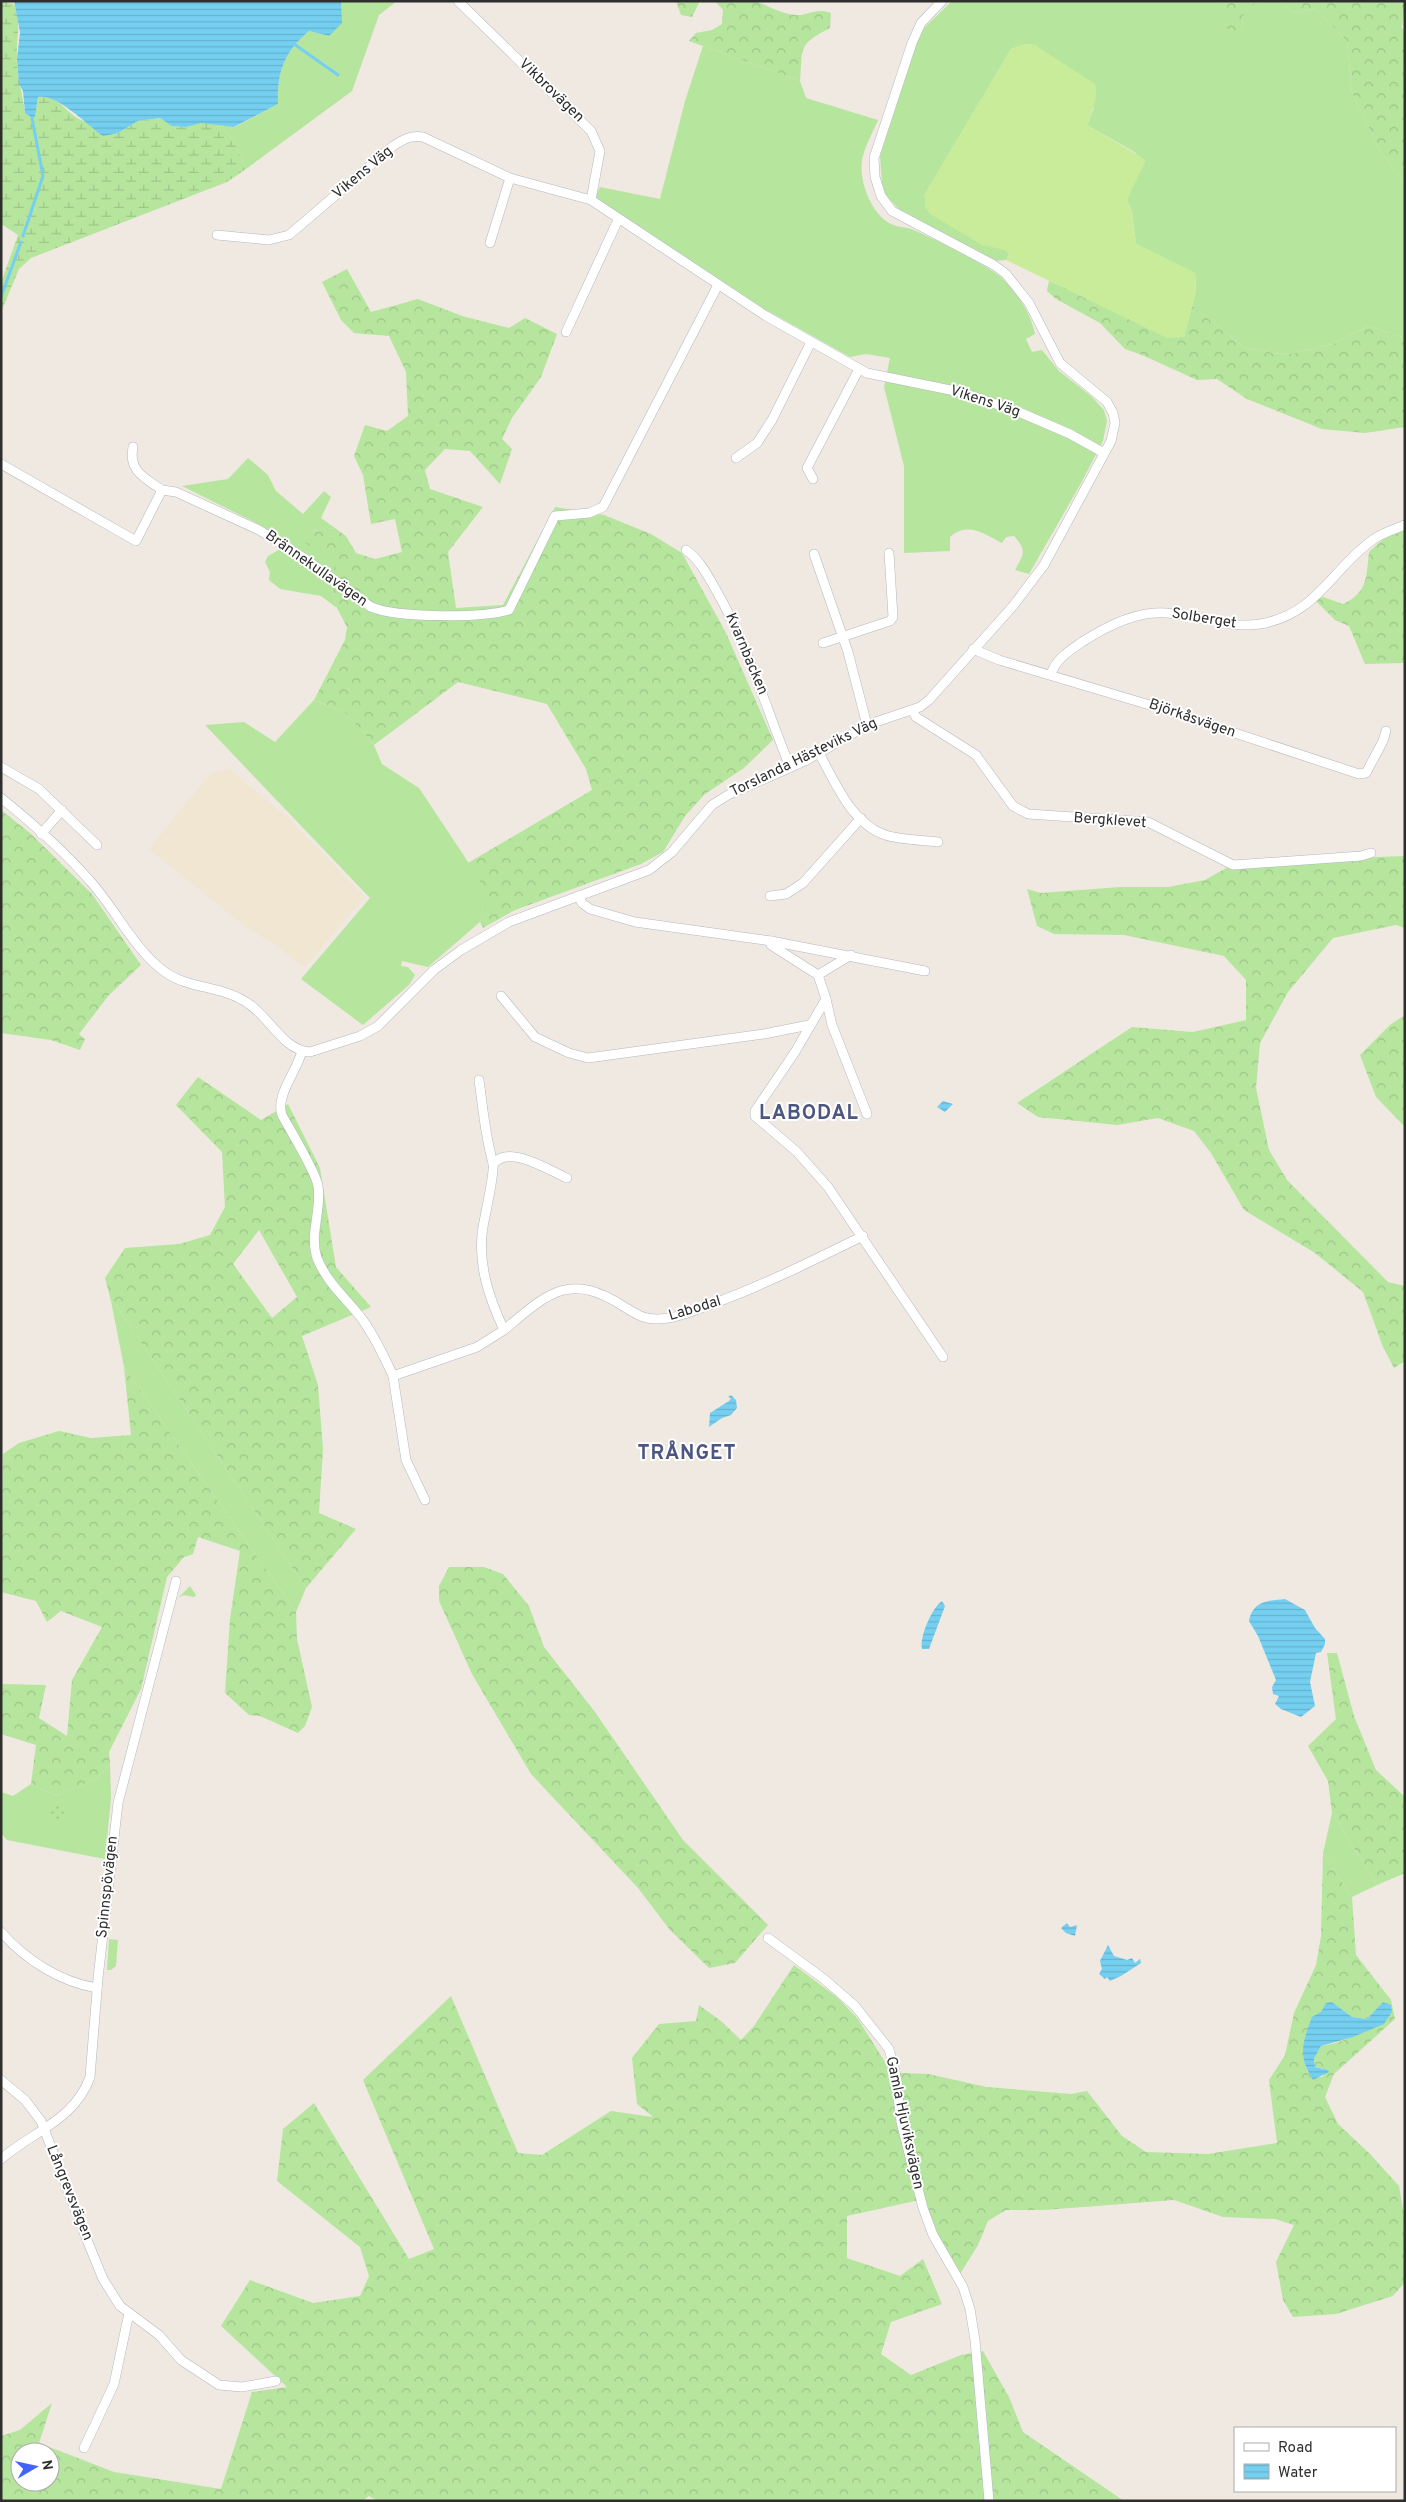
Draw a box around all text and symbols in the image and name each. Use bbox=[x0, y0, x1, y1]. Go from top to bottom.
street label: Vikbrovägen bbox=[514, 55, 588, 127]
street label: Vikens Väg bbox=[329, 142, 397, 204]
street label: Vikens Väg bbox=[947, 382, 1023, 422]
street label: Brännekullavägen bbox=[261, 527, 371, 611]
street label: Solberget bbox=[1170, 605, 1238, 633]
street label: Kvarnbacken bbox=[720, 610, 772, 698]
street label: Björkåsvägen bbox=[1146, 695, 1238, 743]
street label: Torslanda Hästeviks Väg bbox=[727, 714, 881, 802]
street label: Bergklevet bbox=[1073, 809, 1147, 833]
district label: LABODAL bbox=[759, 1101, 859, 1127]
street label: Labodal bbox=[666, 1292, 724, 1326]
district label: TRÅNGET bbox=[637, 1440, 737, 1467]
street label: Spinnspövägen bbox=[93, 1835, 123, 1939]
street label: Gamla Hjuviksvägen bbox=[881, 2055, 927, 2191]
street label: Långrevsvägen bbox=[41, 2143, 97, 2243]
legend bbox=[1234, 2427, 1396, 2492]
text: Road bbox=[1278, 2439, 1313, 2458]
north arrow bbox=[10, 2442, 60, 2492]
text: N bbox=[37, 2459, 56, 2472]
text: Water bbox=[1278, 2464, 1318, 2483]

